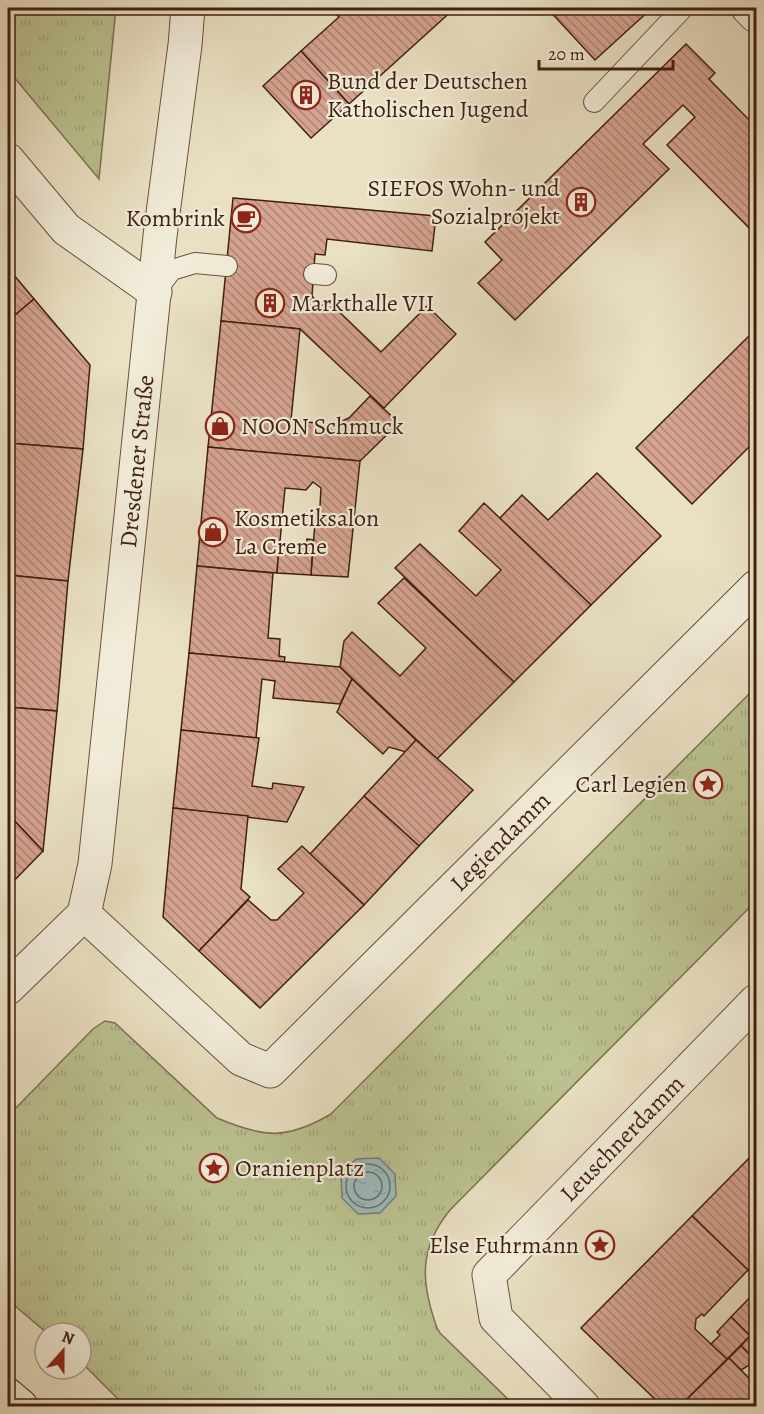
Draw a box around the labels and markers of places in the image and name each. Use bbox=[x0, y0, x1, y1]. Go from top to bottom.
place label: Bund der Deutschen Katholischen Jugend bbox=[327, 65, 529, 125]
building icon: Bund der Deutschen Katholischen Jugend bbox=[290, 79, 322, 111]
place label: SIEFOS Wohn- und Sozialprojekt bbox=[367, 172, 560, 232]
building icon: SIEFOS Wohn- und Sozialprojekt bbox=[565, 186, 597, 218]
place label: Kombrink bbox=[125, 202, 225, 234]
cafe icon: Kombrink bbox=[230, 202, 262, 234]
building icon: Markthalle VII bbox=[254, 287, 286, 319]
place label: Markthalle VII bbox=[291, 287, 435, 319]
shop icon: NOON Schmuck bbox=[204, 410, 236, 442]
place label: NOON Schmuck bbox=[241, 410, 404, 442]
place label: Kosmetiksalon La Creme bbox=[234, 502, 379, 562]
shop icon: Kosmetiksalon La Creme bbox=[197, 516, 229, 548]
place label: Carl Legien bbox=[576, 768, 687, 800]
place icon: Carl Legien bbox=[692, 768, 724, 800]
place icon: Oranienplatz bbox=[198, 1152, 230, 1184]
place label: Oranienplatz bbox=[235, 1152, 364, 1184]
place label: Else Fuhrmann bbox=[429, 1229, 579, 1261]
place icon: Else Fuhrmann bbox=[584, 1229, 616, 1261]

